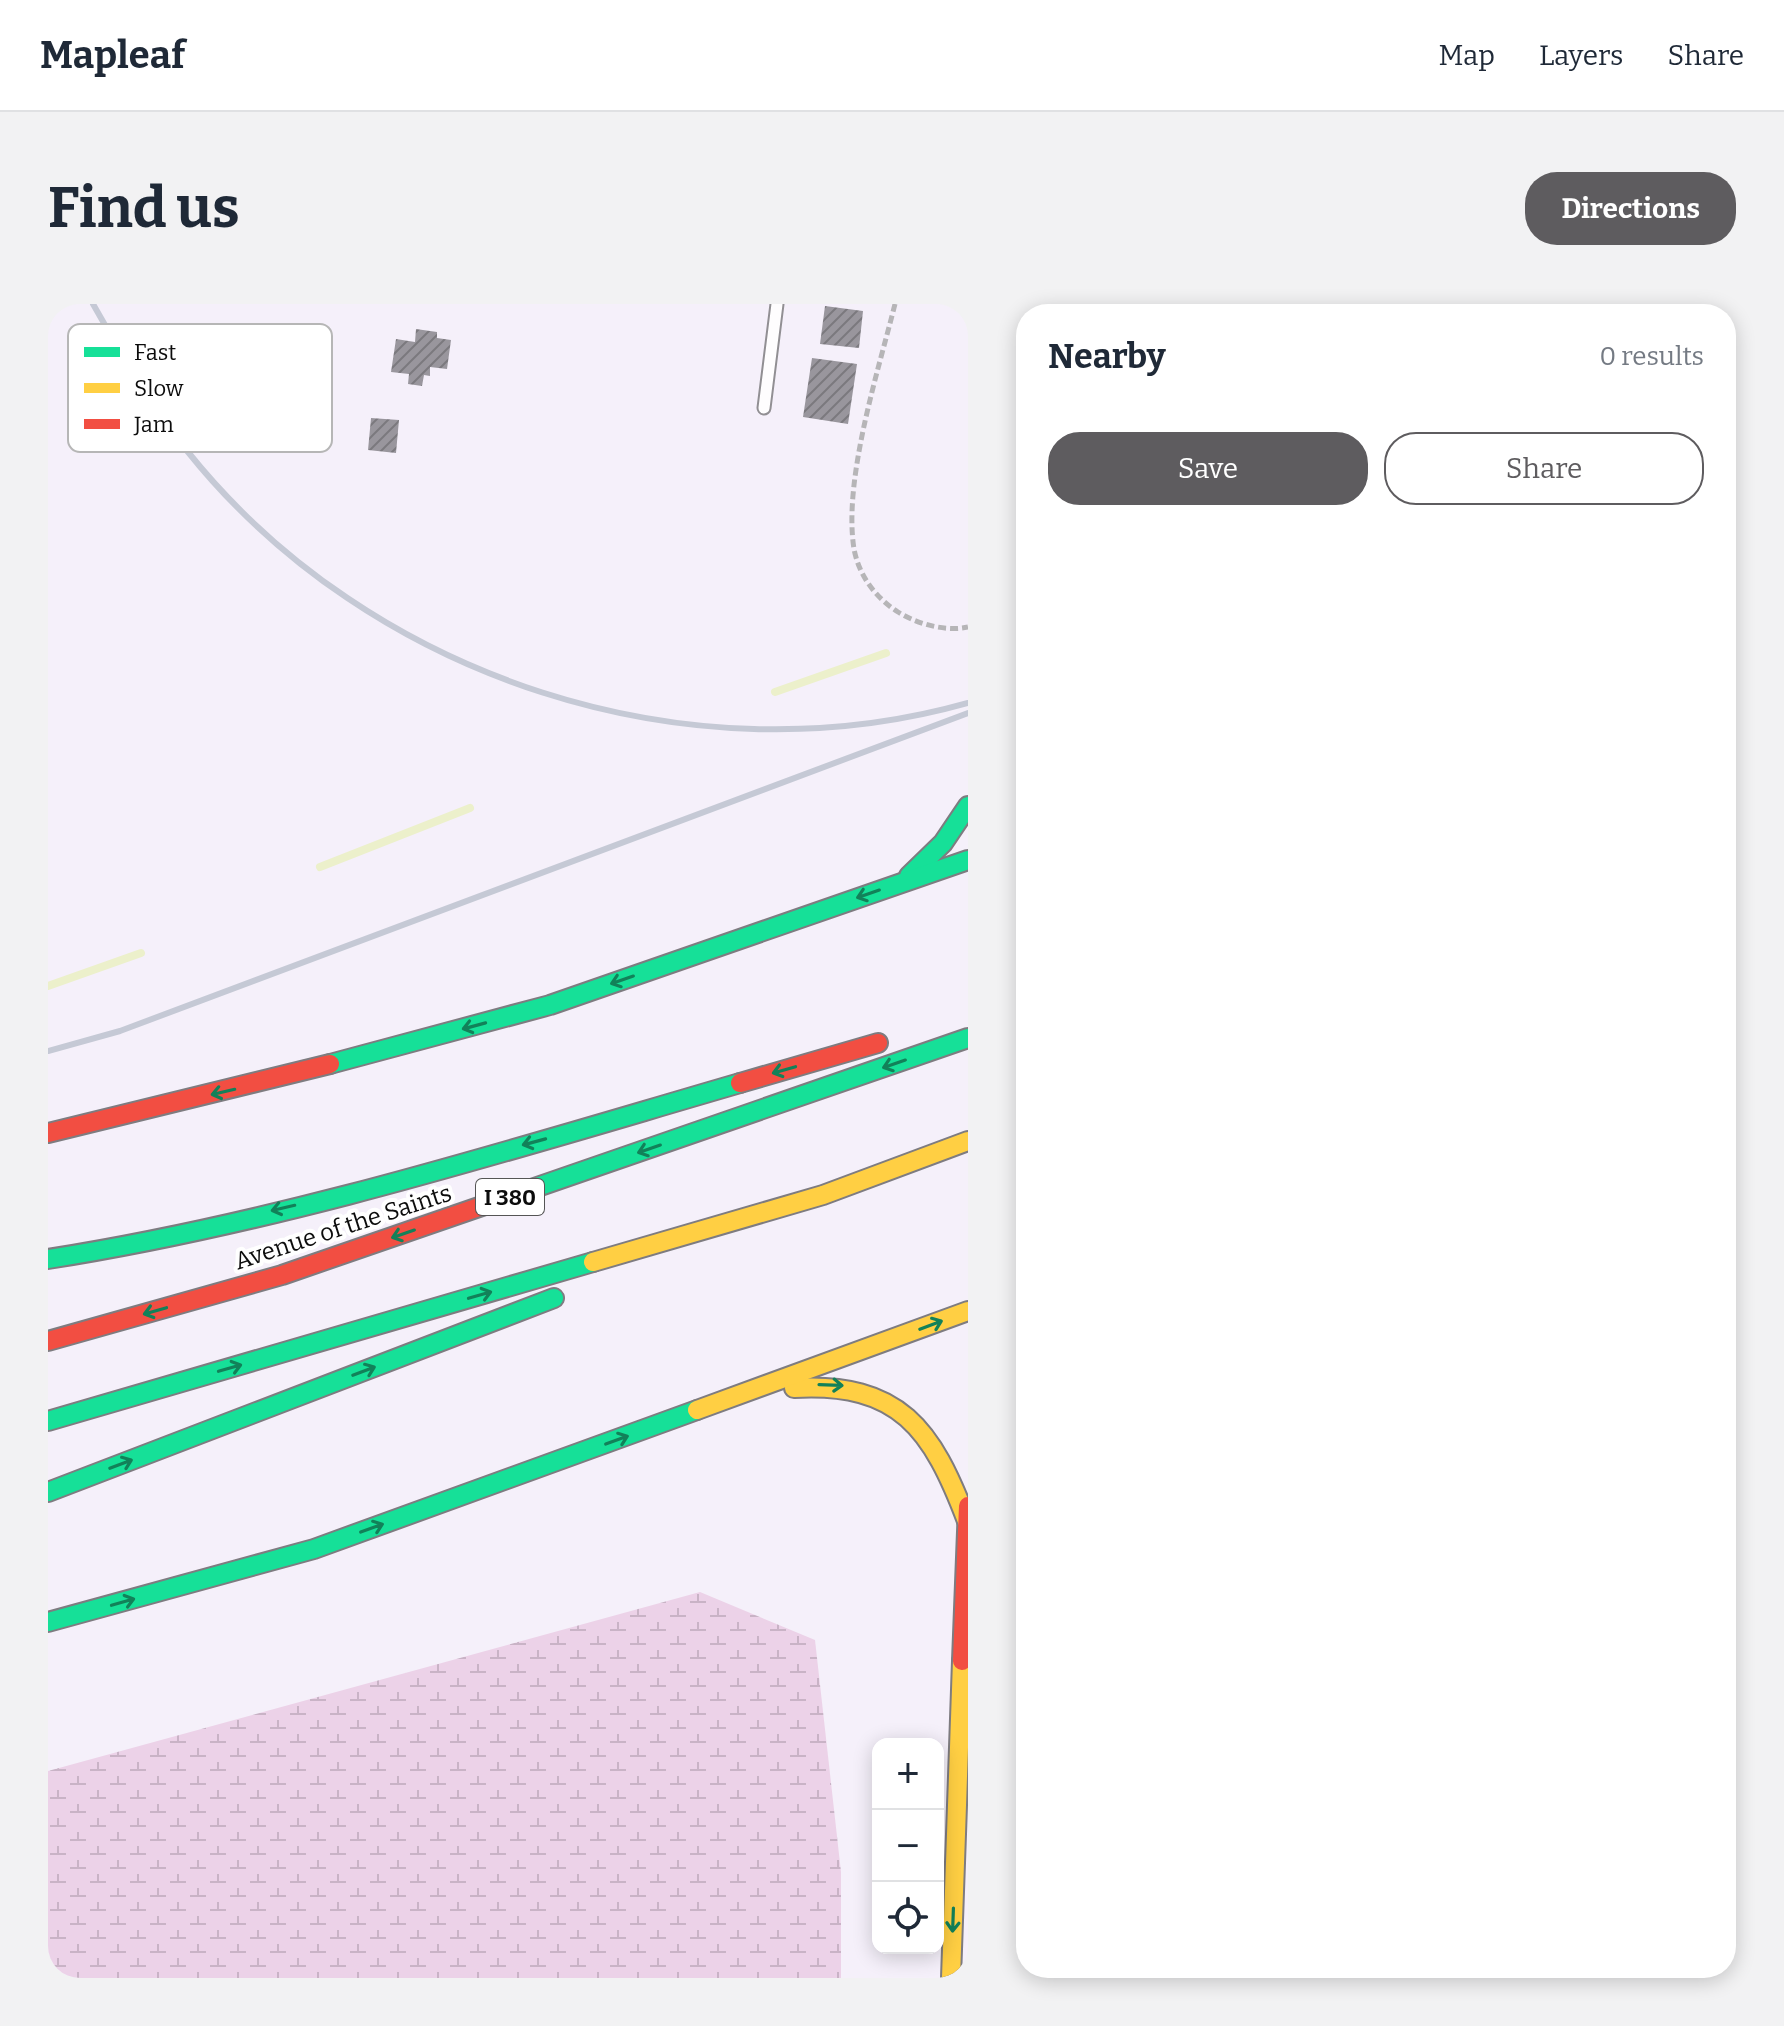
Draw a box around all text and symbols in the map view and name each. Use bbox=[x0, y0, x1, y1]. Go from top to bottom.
text: Mapleaf bbox=[40, 32, 185, 78]
text: Map bbox=[1438, 39, 1495, 72]
text: Layers bbox=[1539, 39, 1623, 72]
text: Share bbox=[1667, 39, 1744, 72]
button: Directions bbox=[1525, 172, 1736, 245]
text: Find us bbox=[48, 175, 240, 242]
legend bbox=[68, 324, 332, 452]
text: Nearby bbox=[1048, 336, 1166, 377]
text: Fast bbox=[134, 339, 176, 366]
text: 0 results bbox=[1599, 341, 1704, 372]
text: Slow bbox=[134, 375, 184, 402]
text: Jam bbox=[133, 411, 174, 438]
button: Save bbox=[1048, 432, 1368, 505]
button: Share bbox=[1384, 432, 1704, 505]
one-way arrow bbox=[855, 888, 880, 903]
one-way arrow bbox=[611, 974, 635, 988]
one-way arrow bbox=[462, 1019, 488, 1034]
one-way arrow bbox=[883, 1058, 907, 1072]
one-way arrow bbox=[772, 1063, 798, 1078]
one-way arrow bbox=[211, 1085, 236, 1100]
one-way arrow bbox=[522, 1135, 548, 1150]
one-way arrow bbox=[636, 1143, 661, 1158]
street label: Avenue of the Saints bbox=[231, 1179, 455, 1275]
road number: I 380 bbox=[476, 1179, 544, 1215]
one-way arrow bbox=[271, 1201, 296, 1216]
one-way arrow bbox=[391, 1228, 416, 1242]
one-way arrow bbox=[467, 1287, 493, 1302]
one-way arrow bbox=[142, 1304, 168, 1319]
one-way arrow bbox=[918, 1317, 943, 1331]
one-way arrow bbox=[217, 1360, 243, 1375]
one-way arrow bbox=[351, 1363, 376, 1377]
one-way arrow bbox=[817, 1378, 844, 1393]
one-way arrow bbox=[604, 1432, 629, 1446]
one-way arrow bbox=[108, 1456, 133, 1470]
one-way arrow bbox=[360, 1519, 385, 1534]
one-way arrow bbox=[110, 1593, 136, 1608]
map controls bbox=[872, 1738, 944, 1954]
button: + bbox=[872, 1738, 944, 1810]
button: − bbox=[872, 1810, 944, 1882]
button: locate bbox=[872, 1882, 944, 1954]
one-way arrow bbox=[945, 1906, 960, 1933]

